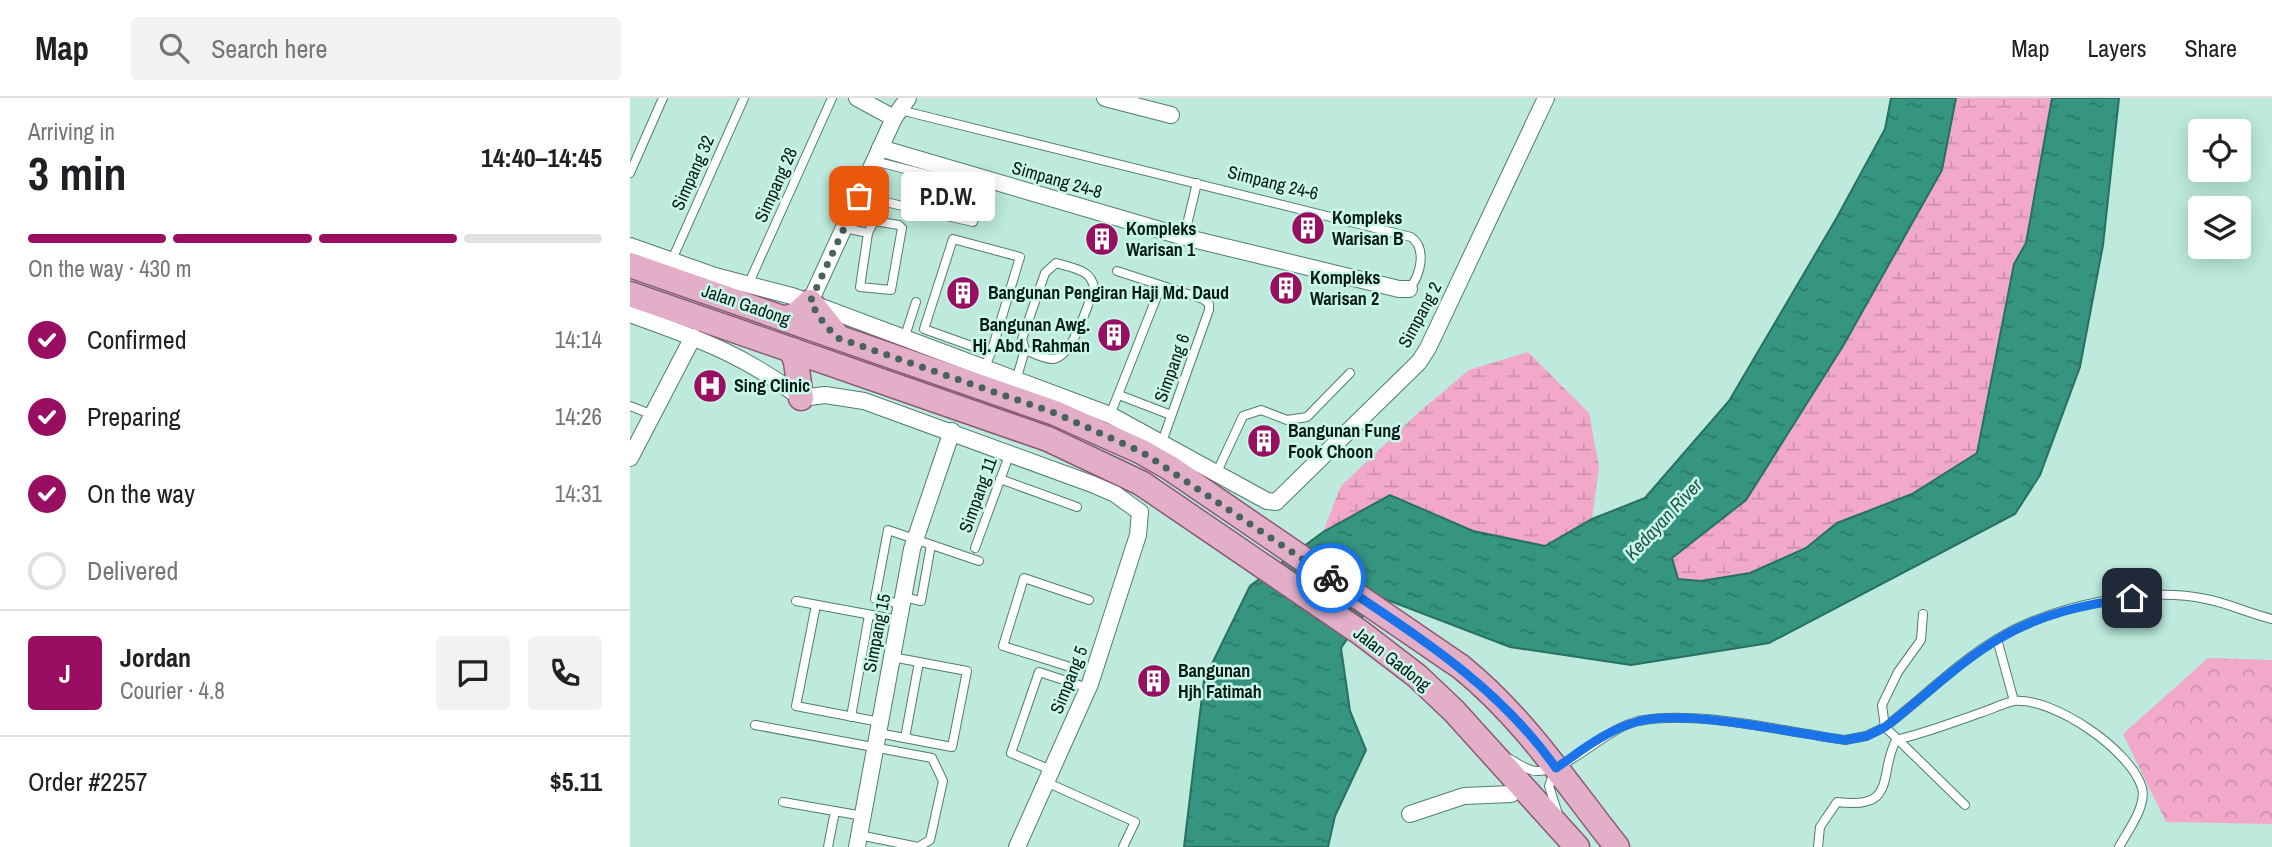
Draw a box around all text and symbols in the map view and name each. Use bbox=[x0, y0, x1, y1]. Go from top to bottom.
search box bbox=[131, 17, 621, 80]
text: Map bbox=[35, 26, 89, 70]
icon: search bbox=[155, 29, 193, 67]
text: Search here bbox=[211, 31, 327, 66]
text: Map bbox=[2011, 32, 2049, 64]
text: Layers bbox=[2087, 32, 2146, 64]
text: Share bbox=[2184, 32, 2237, 64]
text: Arriving in bbox=[28, 116, 115, 147]
map controls bbox=[2188, 119, 2251, 259]
button: locate bbox=[2188, 119, 2251, 182]
street label: Simpang 32 bbox=[665, 131, 720, 214]
text: 14:40–14:45 bbox=[481, 140, 602, 175]
text: 3 min bbox=[28, 142, 127, 204]
street label: Simpang 28 bbox=[748, 143, 803, 226]
street label: Simpang 24-8 bbox=[1009, 155, 1105, 204]
street label: Simpang 24-6 bbox=[1225, 159, 1321, 206]
pin bbox=[829, 166, 889, 226]
callout: P.D.W. bbox=[901, 172, 996, 220]
icon: bag bbox=[840, 177, 878, 215]
text: P.D.W. bbox=[920, 181, 976, 212]
button: layers bbox=[2188, 196, 2251, 259]
place label: Kompleks Warisan B bbox=[1332, 205, 1404, 251]
building icon: Kompleks Warisan B bbox=[1289, 209, 1327, 247]
place label: Kompleks Warisan 1 bbox=[1126, 216, 1197, 262]
building icon: Kompleks Warisan 1 bbox=[1083, 220, 1121, 258]
text: On the way · 430 m bbox=[28, 253, 192, 284]
place label: Kompleks Warisan 2 bbox=[1310, 265, 1381, 311]
building icon: Kompleks Warisan 2 bbox=[1267, 269, 1305, 307]
building icon: Bangunan Pengiran Haji Md. Daud bbox=[944, 274, 982, 312]
street label: Simpang 2 bbox=[1392, 277, 1447, 352]
street label: Jalan Gadong bbox=[699, 278, 794, 332]
place label: Bangunan Pengiran Haji Md. Daud bbox=[988, 280, 1229, 305]
place label: Bangunan Awg. Hj. Abd. Rahman bbox=[972, 312, 1090, 358]
building icon: Bangunan Awg. Hj. Abd. Rahman bbox=[1095, 316, 1133, 354]
icon: check bbox=[28, 321, 66, 359]
text: Confirmed bbox=[87, 322, 187, 357]
text: 14:14 bbox=[555, 324, 602, 355]
street label: Simpang 6 bbox=[1148, 330, 1195, 406]
hospital icon: Sing Clinic bbox=[691, 367, 729, 405]
place label: Sing Clinic bbox=[734, 373, 810, 398]
icon: check bbox=[28, 398, 66, 436]
text: Preparing bbox=[87, 399, 181, 434]
text: 14:26 bbox=[555, 401, 602, 432]
place label: Bangunan Fung Fook Choon bbox=[1288, 418, 1400, 464]
building icon: Bangunan Fung Fook Choon bbox=[1245, 422, 1283, 460]
street label: Simpang 11 bbox=[952, 453, 1003, 536]
water label: Kedayan River bbox=[1618, 472, 1708, 566]
icon: check bbox=[28, 475, 66, 513]
text: On the way bbox=[87, 476, 195, 511]
text: 14:31 bbox=[555, 478, 602, 509]
courier bbox=[1296, 543, 1366, 613]
text: Delivered bbox=[87, 553, 178, 588]
icon: bike bbox=[1312, 559, 1350, 597]
pin bbox=[2102, 568, 2162, 628]
icon: home bbox=[2113, 579, 2151, 617]
street label: Simpang 15 bbox=[857, 591, 896, 674]
street label: Jalan Gadong bbox=[1348, 620, 1437, 697]
button: chat bbox=[436, 636, 510, 710]
button: phone bbox=[528, 636, 602, 710]
text: Jordan bbox=[120, 640, 191, 675]
street label: Simpang 5 bbox=[1044, 642, 1093, 718]
text: J bbox=[59, 656, 71, 691]
place label: Bangunan Hjh Fatimah bbox=[1178, 658, 1262, 704]
building icon: Bangunan Hjh Fatimah bbox=[1135, 662, 1173, 700]
text: Courier · 4.8 bbox=[120, 675, 225, 706]
text: Order #2257 bbox=[28, 764, 148, 799]
text: $5.11 bbox=[550, 764, 602, 799]

